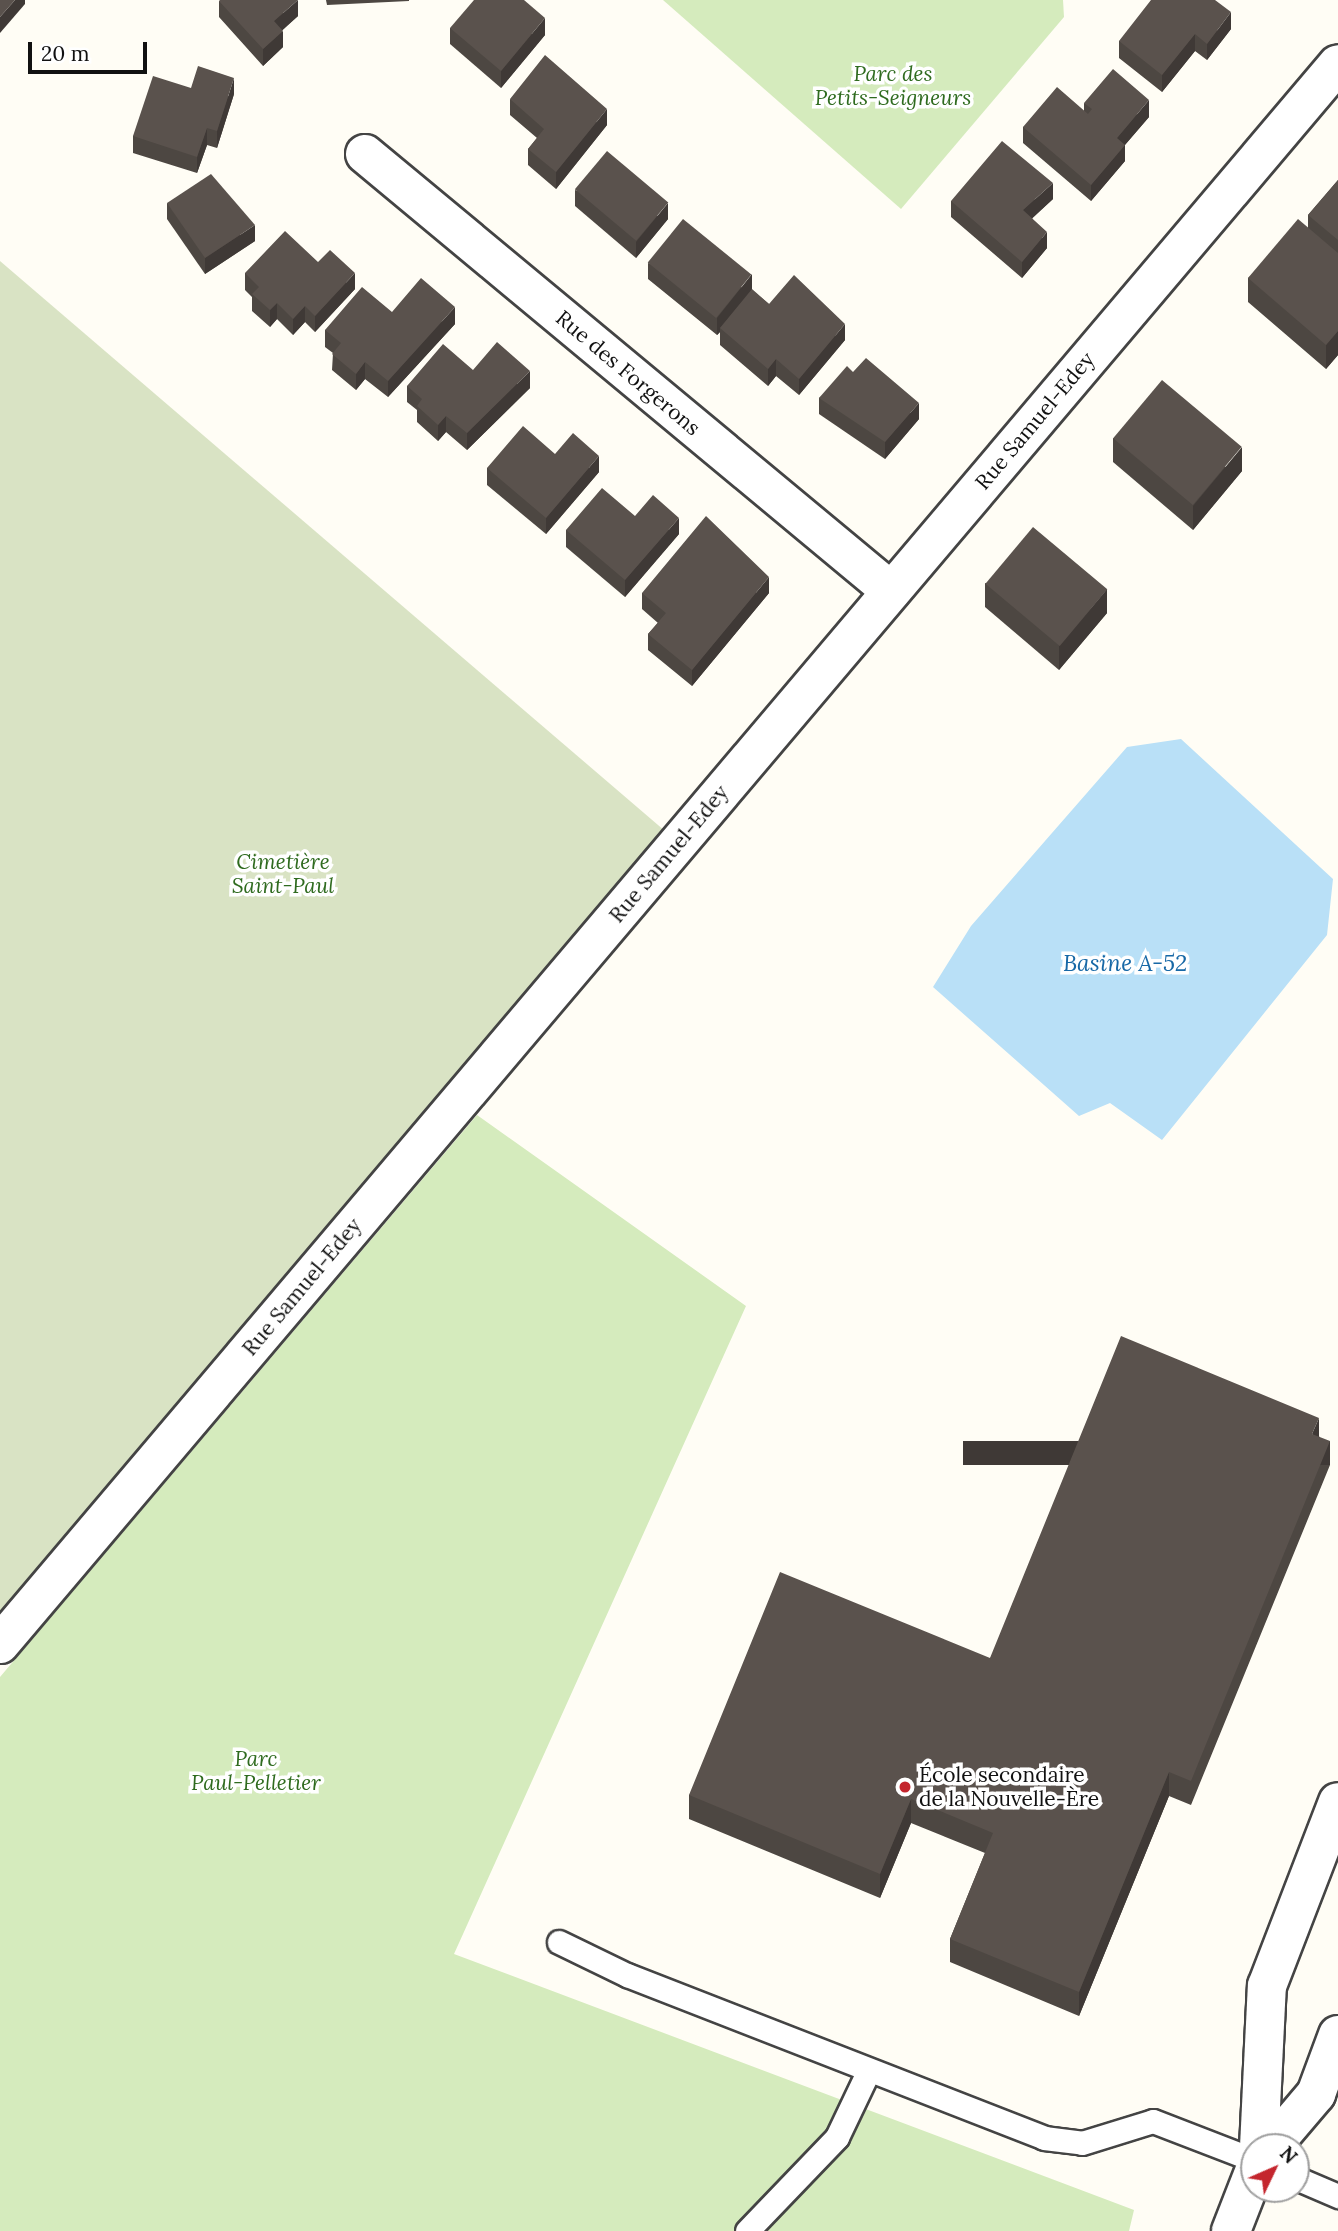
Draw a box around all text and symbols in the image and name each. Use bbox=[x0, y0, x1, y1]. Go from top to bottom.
scale bar bbox=[32, 28, 150, 72]
text: 20 m bbox=[41, 40, 90, 67]
park label: Parc des Petits-Seigneurs bbox=[815, 61, 971, 111]
street label: Rue des Forgerons bbox=[551, 305, 705, 441]
street label: Rue Samuel-Edey bbox=[970, 347, 1100, 495]
street label: Rue Samuel-Edey bbox=[604, 780, 734, 928]
park label: Cimetière Saint-Paul bbox=[232, 849, 334, 899]
water label: Basine A-52 bbox=[1063, 949, 1187, 977]
street label: Rue Samuel-Edey bbox=[237, 1213, 367, 1361]
park label: Parc Paul-Pelletier bbox=[191, 1746, 321, 1796]
place label: École secondaire de la Nouvelle-Ère bbox=[919, 1762, 1099, 1812]
marker: École secondaire de la Nouvelle-Ère bbox=[897, 1779, 913, 1795]
north arrow bbox=[1240, 2133, 1310, 2203]
text: N bbox=[1275, 2141, 1302, 2168]

